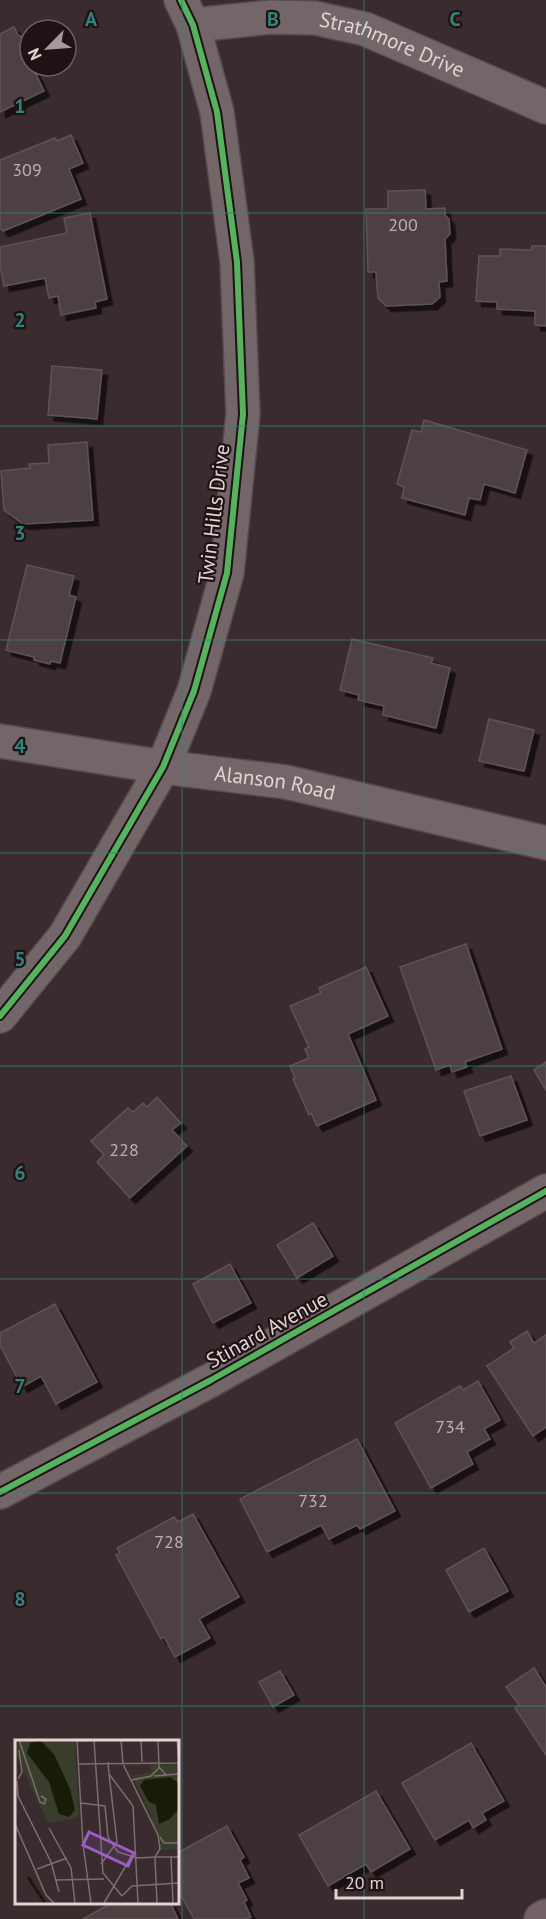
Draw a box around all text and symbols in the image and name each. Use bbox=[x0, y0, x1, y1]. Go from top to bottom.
street label: Strathmore Drive bbox=[317, 5, 469, 83]
text: A bbox=[85, 6, 98, 32]
text: B bbox=[267, 6, 279, 32]
text: C bbox=[449, 6, 461, 32]
north arrow bbox=[18, 18, 78, 78]
text: N bbox=[23, 45, 46, 63]
text: 1 bbox=[14, 93, 26, 119]
house number: 309 bbox=[12, 158, 42, 181]
house number: 200 bbox=[388, 213, 418, 236]
text: 2 bbox=[14, 307, 26, 333]
street label: Twin Hills Drive bbox=[192, 442, 235, 585]
text: 3 bbox=[14, 520, 26, 546]
text: 4 bbox=[14, 733, 26, 759]
street label: Alanson Road bbox=[213, 759, 338, 806]
text: 5 bbox=[14, 946, 26, 972]
house number: 228 bbox=[109, 1138, 139, 1161]
text: 6 bbox=[14, 1160, 26, 1186]
street label: Stinard Avenue bbox=[201, 1285, 332, 1374]
text: 7 bbox=[14, 1373, 26, 1399]
house number: 734 bbox=[435, 1415, 465, 1438]
house number: 732 bbox=[298, 1489, 328, 1512]
house number: 728 bbox=[154, 1530, 184, 1553]
text: 8 bbox=[14, 1586, 26, 1612]
inset map bbox=[15, 1740, 178, 1904]
scale bar bbox=[336, 1862, 462, 1900]
text: 20 m bbox=[345, 1871, 384, 1894]

